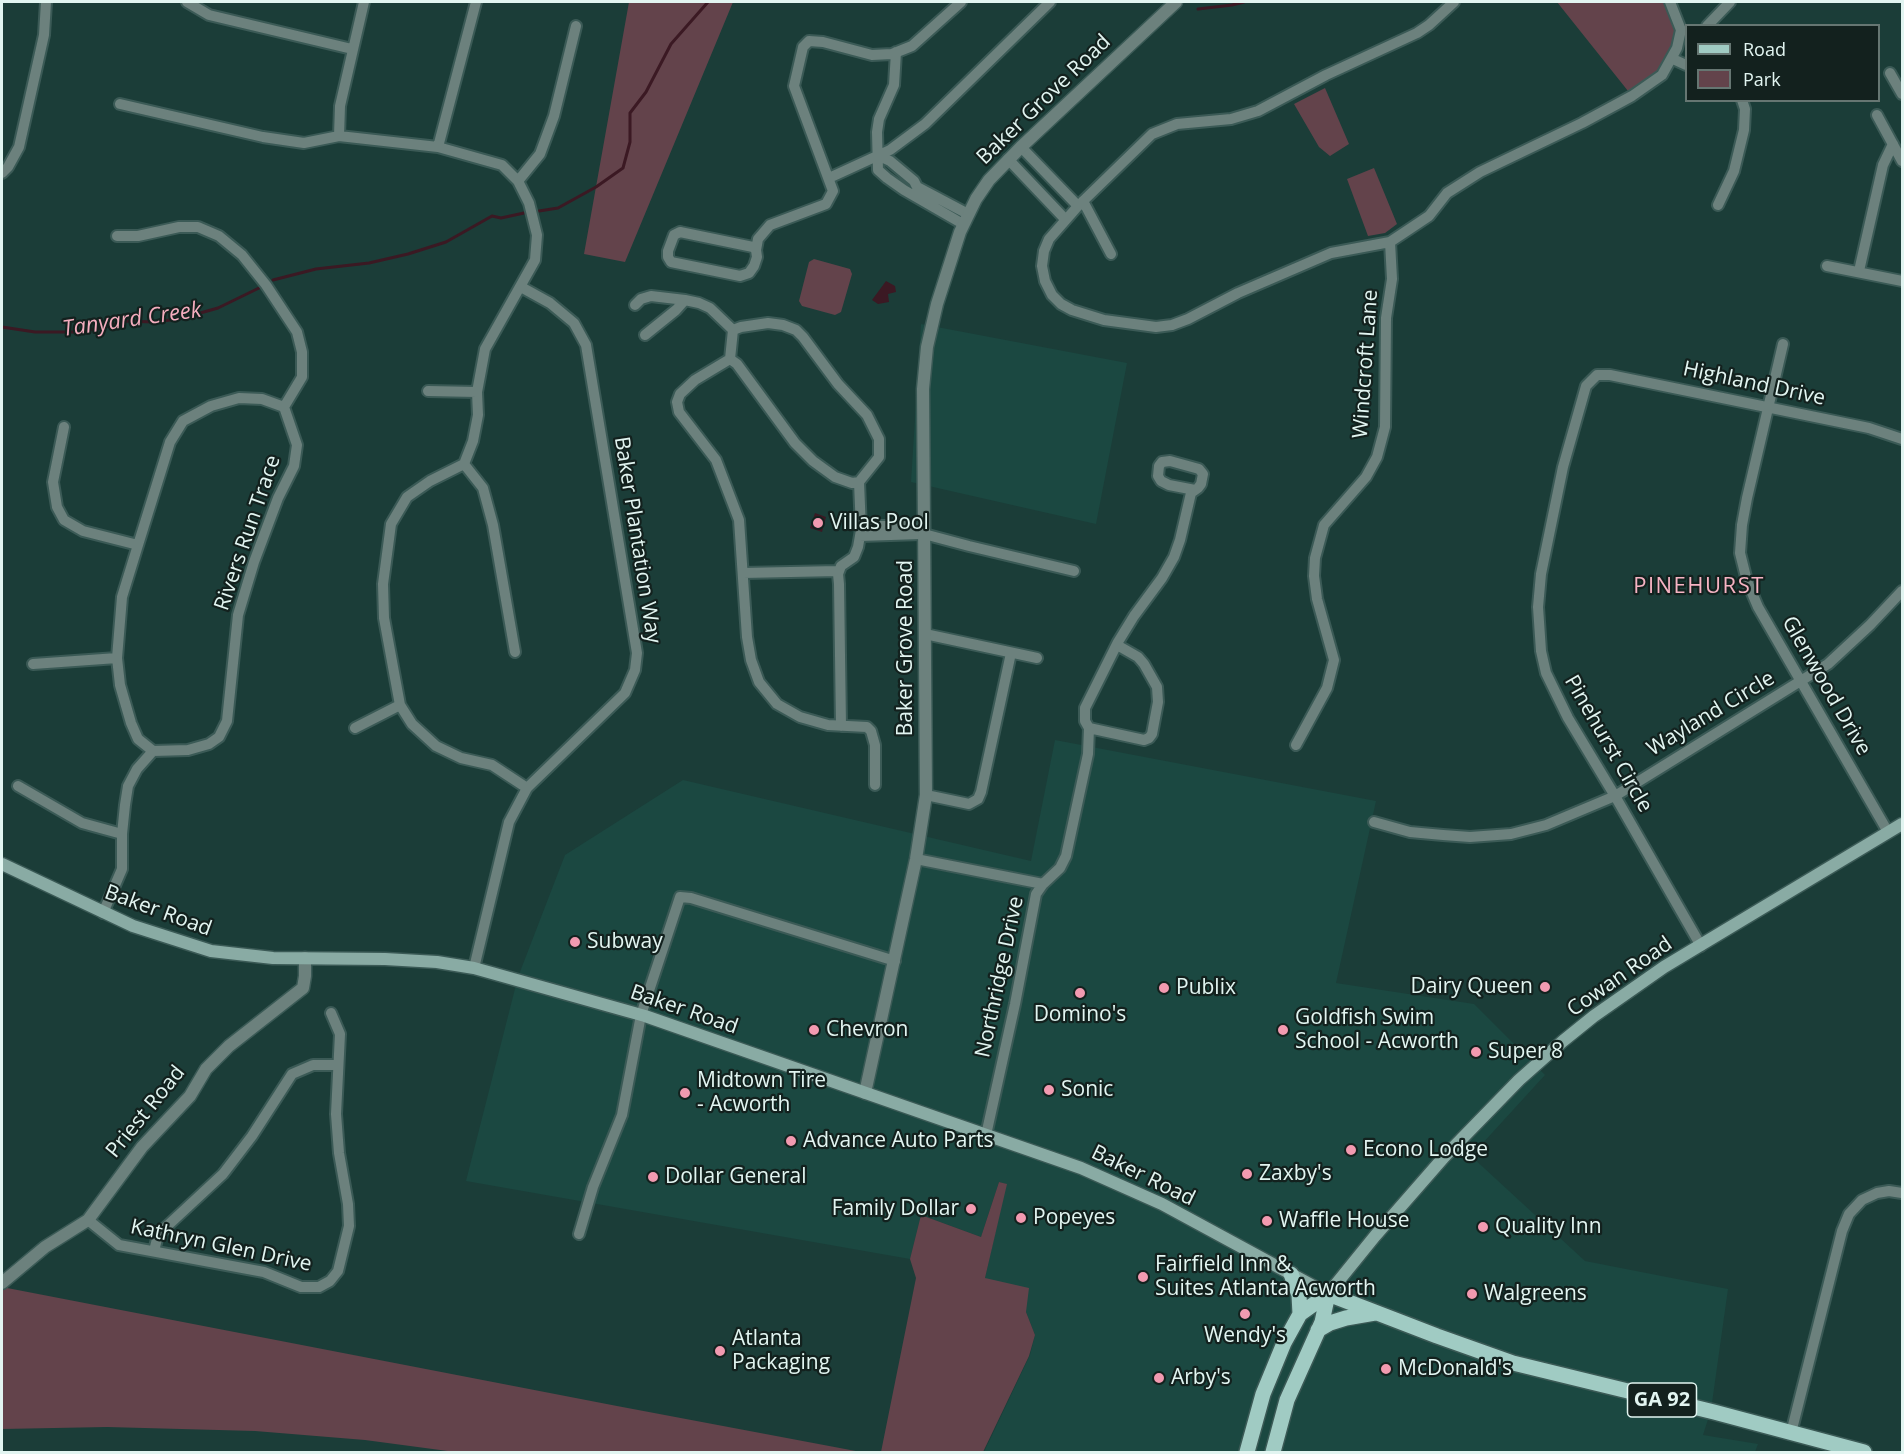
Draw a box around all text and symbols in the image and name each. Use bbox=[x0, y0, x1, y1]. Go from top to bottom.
legend bbox=[1685, 24, 1880, 102]
street label: Baker Grove Road bbox=[972, 30, 1116, 170]
text: Road bbox=[1743, 37, 1786, 61]
text: Park bbox=[1743, 67, 1781, 91]
street label: Windcroft Lane bbox=[1348, 289, 1384, 439]
water label: Tanyard Creek bbox=[61, 297, 203, 343]
street label: Highland Drive bbox=[1681, 357, 1827, 411]
street label: Baker Plantation Way bbox=[608, 435, 666, 645]
street label: Rivers Run Trace bbox=[210, 452, 286, 614]
place label: Villas Pool bbox=[830, 510, 929, 536]
marker: Villas Pool bbox=[811, 516, 825, 530]
street label: Baker Grove Road bbox=[893, 560, 919, 736]
district label: PINEHURST bbox=[1633, 574, 1765, 600]
street label: Glenwood Drive bbox=[1776, 612, 1876, 760]
street label: Wayland Circle bbox=[1643, 666, 1779, 762]
street label: Pinehurst Circle bbox=[1559, 671, 1657, 817]
street label: Baker Road bbox=[101, 880, 215, 942]
street label: Northridge Drive bbox=[971, 894, 1029, 1060]
place label: Subway bbox=[587, 929, 663, 955]
street label: Cowan Road bbox=[1563, 932, 1677, 1022]
marker: Subway bbox=[568, 935, 582, 949]
place label: Dairy Queen bbox=[1411, 974, 1533, 1000]
place label: Publix bbox=[1176, 975, 1236, 1001]
street label: Baker Road bbox=[627, 980, 741, 1040]
marker: Dairy Queen bbox=[1538, 980, 1552, 994]
marker: Publix bbox=[1157, 981, 1171, 995]
marker: Domino's bbox=[1073, 986, 1087, 1000]
place label: Domino's bbox=[1034, 1002, 1126, 1028]
place label: Goldfish Swim School - Acworth bbox=[1295, 1005, 1459, 1055]
place label: Chevron bbox=[826, 1017, 908, 1043]
marker: Chevron bbox=[807, 1023, 821, 1037]
marker: Goldfish Swim School - Acworth bbox=[1276, 1023, 1290, 1037]
place label: Super 8 bbox=[1488, 1039, 1563, 1065]
marker: Super 8 bbox=[1469, 1045, 1483, 1059]
street label: Priest Road bbox=[101, 1061, 191, 1163]
place label: Midtown Tire - Acworth bbox=[697, 1068, 826, 1118]
place label: Sonic bbox=[1061, 1077, 1113, 1103]
marker: Sonic bbox=[1042, 1083, 1056, 1097]
marker: Midtown Tire - Acworth bbox=[678, 1086, 692, 1100]
place label: Advance Auto Parts bbox=[803, 1128, 994, 1154]
marker: Advance Auto Parts bbox=[784, 1134, 798, 1148]
place label: Econo Lodge bbox=[1363, 1137, 1488, 1163]
street label: Baker Road bbox=[1087, 1140, 1199, 1212]
marker: Econo Lodge bbox=[1344, 1143, 1358, 1157]
place label: Zaxby's bbox=[1259, 1161, 1332, 1187]
place label: Dollar General bbox=[665, 1164, 806, 1190]
marker: Zaxby's bbox=[1240, 1167, 1254, 1181]
marker: Dollar General bbox=[646, 1170, 660, 1184]
place label: Family Dollar bbox=[832, 1196, 959, 1222]
marker: Family Dollar bbox=[964, 1202, 978, 1216]
place label: Popeyes bbox=[1033, 1205, 1115, 1231]
place label: Waffle House bbox=[1279, 1208, 1410, 1234]
marker: Popeyes bbox=[1014, 1211, 1028, 1225]
marker: Waffle House bbox=[1260, 1214, 1274, 1228]
place label: Quality Inn bbox=[1495, 1214, 1602, 1240]
street label: Kathryn Glen Drive bbox=[128, 1215, 314, 1277]
marker: Quality Inn bbox=[1476, 1220, 1490, 1234]
place label: Fairfield Inn & Suites Atlanta Acworth bbox=[1155, 1252, 1376, 1302]
marker: Fairfield Inn & Suites Atlanta Acworth bbox=[1136, 1270, 1150, 1284]
place label: Walgreens bbox=[1484, 1281, 1587, 1307]
marker: Walgreens bbox=[1465, 1287, 1479, 1301]
marker: Wendy's bbox=[1238, 1307, 1252, 1321]
place label: Wendy's bbox=[1204, 1323, 1286, 1349]
place label: Atlanta Packaging bbox=[732, 1326, 830, 1376]
marker: Atlanta Packaging bbox=[713, 1344, 727, 1358]
place label: McDonald's bbox=[1398, 1356, 1512, 1382]
marker: McDonald's bbox=[1379, 1362, 1393, 1376]
place label: Arby's bbox=[1171, 1365, 1231, 1391]
marker: Arby's bbox=[1152, 1371, 1166, 1385]
road number: GA 92 bbox=[1628, 1383, 1696, 1417]

